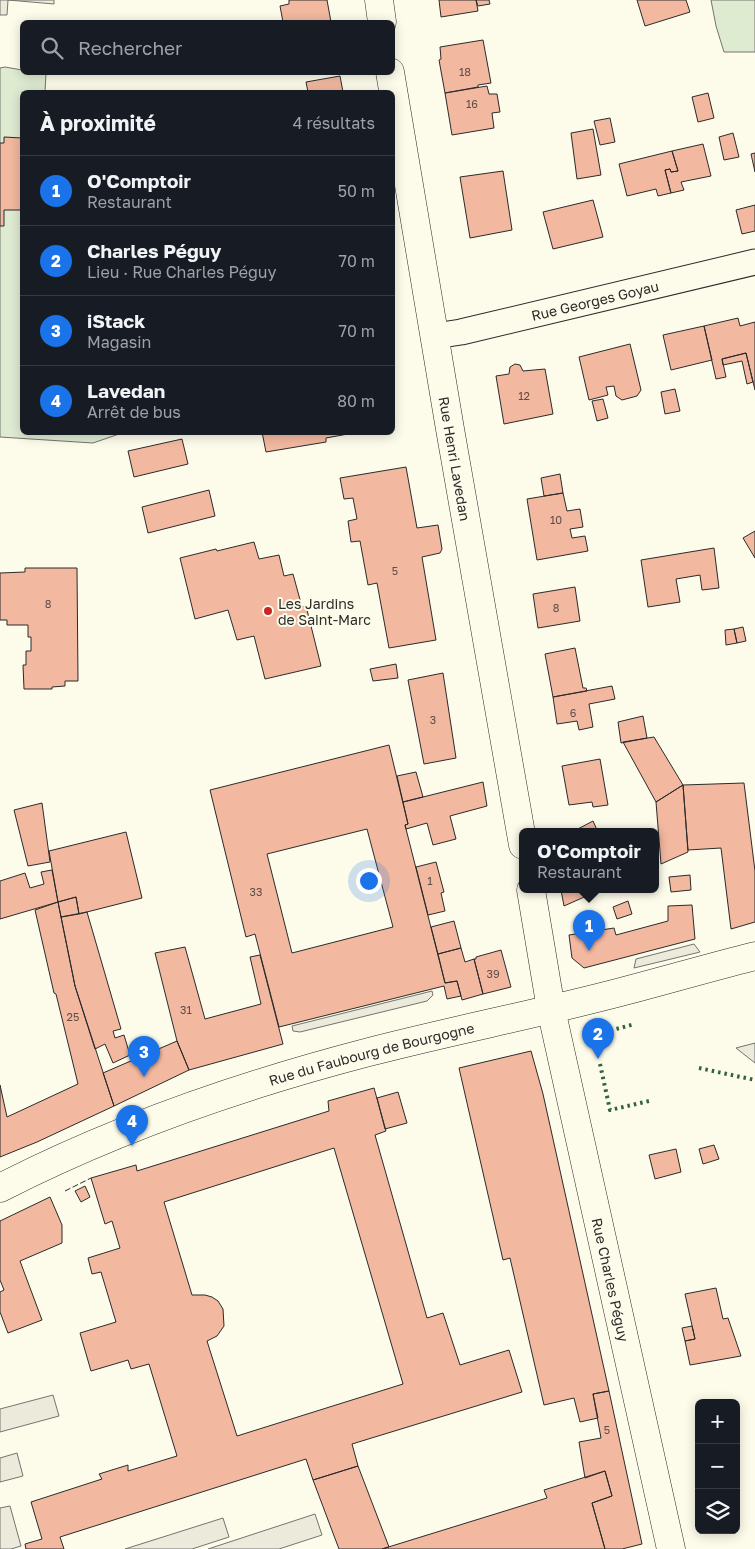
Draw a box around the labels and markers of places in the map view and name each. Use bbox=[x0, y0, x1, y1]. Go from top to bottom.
place label: Les Jardins de Saint-Marc bbox=[278, 595, 371, 628]
marker: Les Jardins de Saint-Marc bbox=[262, 605, 274, 617]
pin: 1 bbox=[573, 910, 605, 951]
pin: 2 bbox=[582, 1018, 614, 1059]
pin: 3 bbox=[128, 1036, 160, 1077]
pin: 4 bbox=[116, 1105, 148, 1146]

